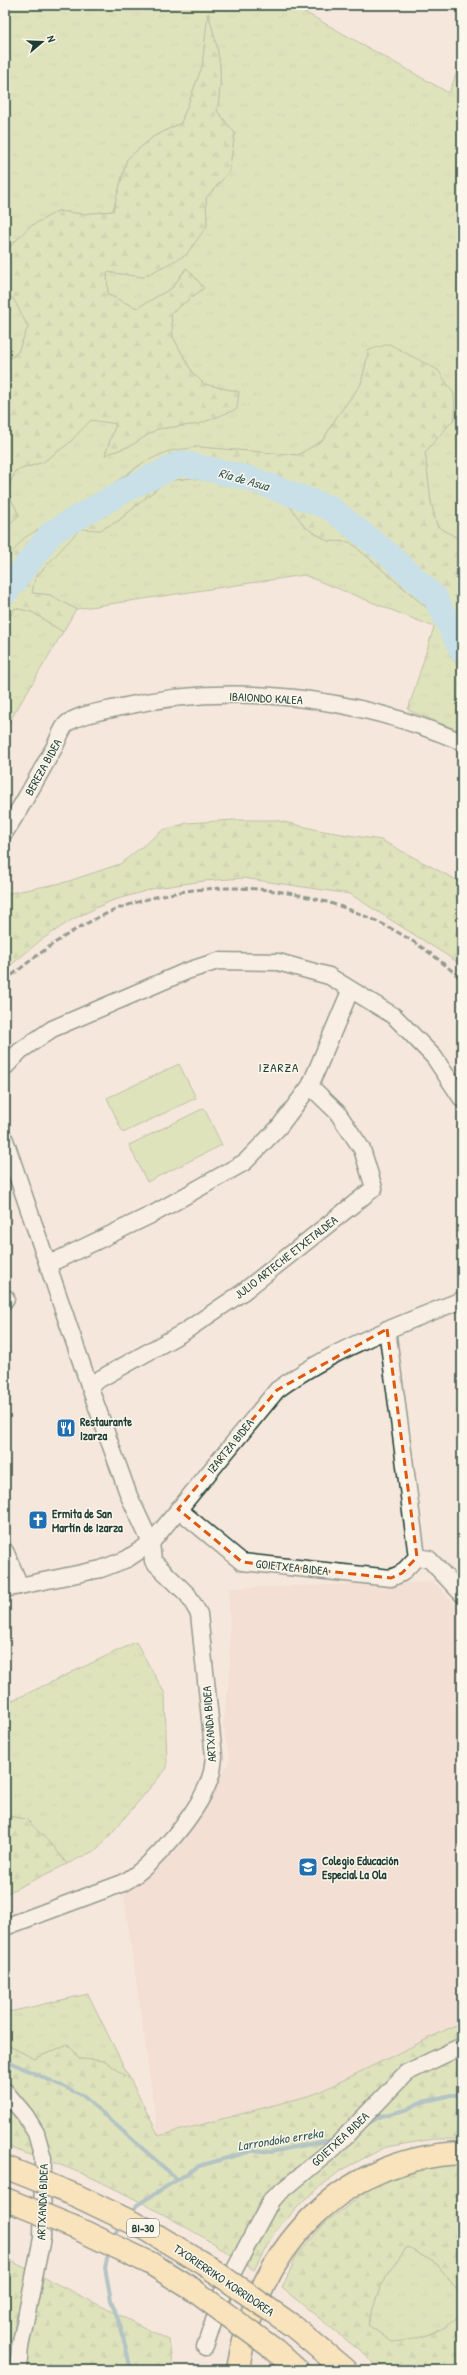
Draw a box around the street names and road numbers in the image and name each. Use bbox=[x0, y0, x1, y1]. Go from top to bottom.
street label: IBAIONDO KALEA bbox=[229, 688, 303, 708]
street label: BEREZA BIDEA bbox=[20, 735, 66, 799]
street label: JULIO ARTECHE ETXETALDEA bbox=[231, 1211, 341, 1303]
street label: IZARTZA BIDEA bbox=[203, 1415, 258, 1477]
street label: GOIETXEA BIDEA bbox=[255, 1555, 329, 1579]
street label: ARTXANDA BIDEA bbox=[198, 1685, 220, 1763]
street label: GOIETXEA BIDEA bbox=[307, 2108, 373, 2170]
street label: ARTXANDA BIDEA bbox=[32, 2163, 52, 2240]
road number: BI-30 bbox=[127, 2219, 159, 2237]
street label: TXORIERRIKO KORRIDOREA bbox=[170, 2240, 278, 2320]

